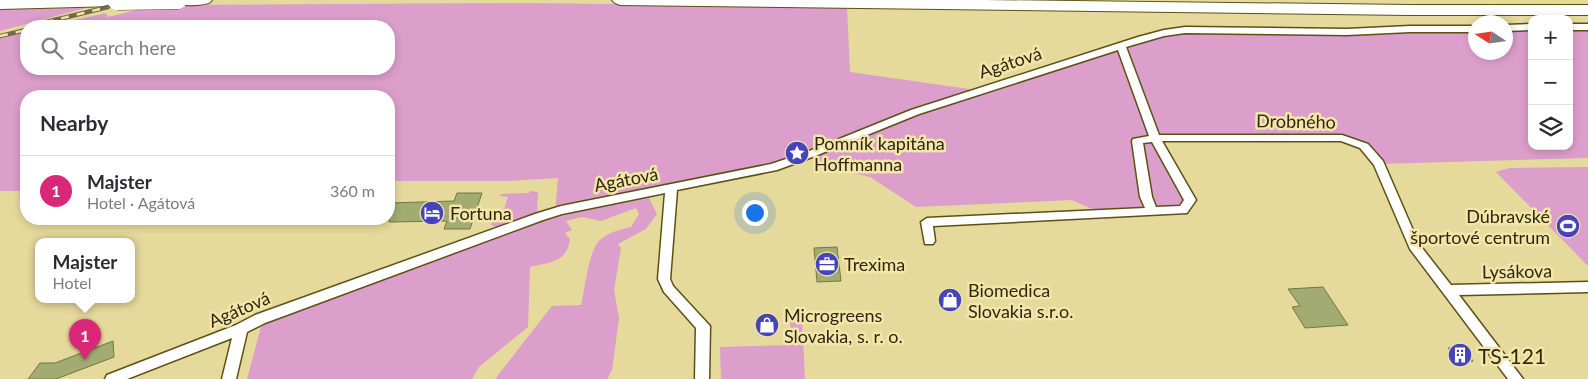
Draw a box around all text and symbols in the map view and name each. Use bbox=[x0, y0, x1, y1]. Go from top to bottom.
north arrow bbox=[1468, 15, 1513, 60]
map controls bbox=[1528, 15, 1573, 150]
button: + bbox=[1528, 15, 1573, 60]
search box bbox=[20, 20, 395, 75]
icon: search bbox=[38, 34, 66, 62]
text: Search here bbox=[78, 36, 176, 59]
street label: Agátová bbox=[976, 42, 1044, 82]
button: − bbox=[1528, 60, 1573, 105]
button: layers bbox=[1528, 105, 1573, 150]
street label: Drobného bbox=[1256, 109, 1336, 133]
text: Nearby bbox=[40, 110, 108, 135]
place label: Pomník kapitána Hoffmanna bbox=[814, 132, 945, 175]
place icon: Pomník kapitána Hoffmanna bbox=[784, 140, 810, 166]
street label: Agátová bbox=[592, 162, 660, 196]
text: Majster bbox=[87, 170, 152, 193]
text: 1 bbox=[51, 181, 61, 200]
text: 360 m bbox=[330, 181, 375, 200]
text: Hotel · Agátová bbox=[87, 193, 195, 212]
hotel icon: Fortuna bbox=[419, 200, 445, 226]
your location bbox=[742, 200, 768, 226]
place label: Fortuna bbox=[450, 202, 512, 224]
place label: Dúbravské športové centrum bbox=[1410, 205, 1550, 248]
sports icon: Dúbravské športové centrum bbox=[1555, 213, 1581, 239]
popup bbox=[35, 238, 135, 303]
text: Majster bbox=[53, 250, 117, 273]
office icon: Trexima bbox=[814, 251, 840, 277]
place label: Trexima bbox=[844, 253, 905, 275]
street label: Lysákova bbox=[1482, 259, 1552, 283]
text: Hotel bbox=[53, 273, 91, 292]
place label: Biomedica Slovakia s.r.o. bbox=[968, 279, 1073, 322]
street label: Agátová bbox=[205, 286, 273, 332]
shop icon: Biomedica Slovakia s.r.o. bbox=[937, 287, 963, 313]
place label: Microgreens Slovakia, s. r. o. bbox=[784, 304, 903, 347]
shop icon: Microgreens Slovakia, s. r. o. bbox=[754, 312, 780, 338]
pin: 1 bbox=[69, 319, 101, 360]
building icon: TS-121 bbox=[1447, 342, 1473, 368]
place label: TS-121 bbox=[1478, 343, 1546, 368]

